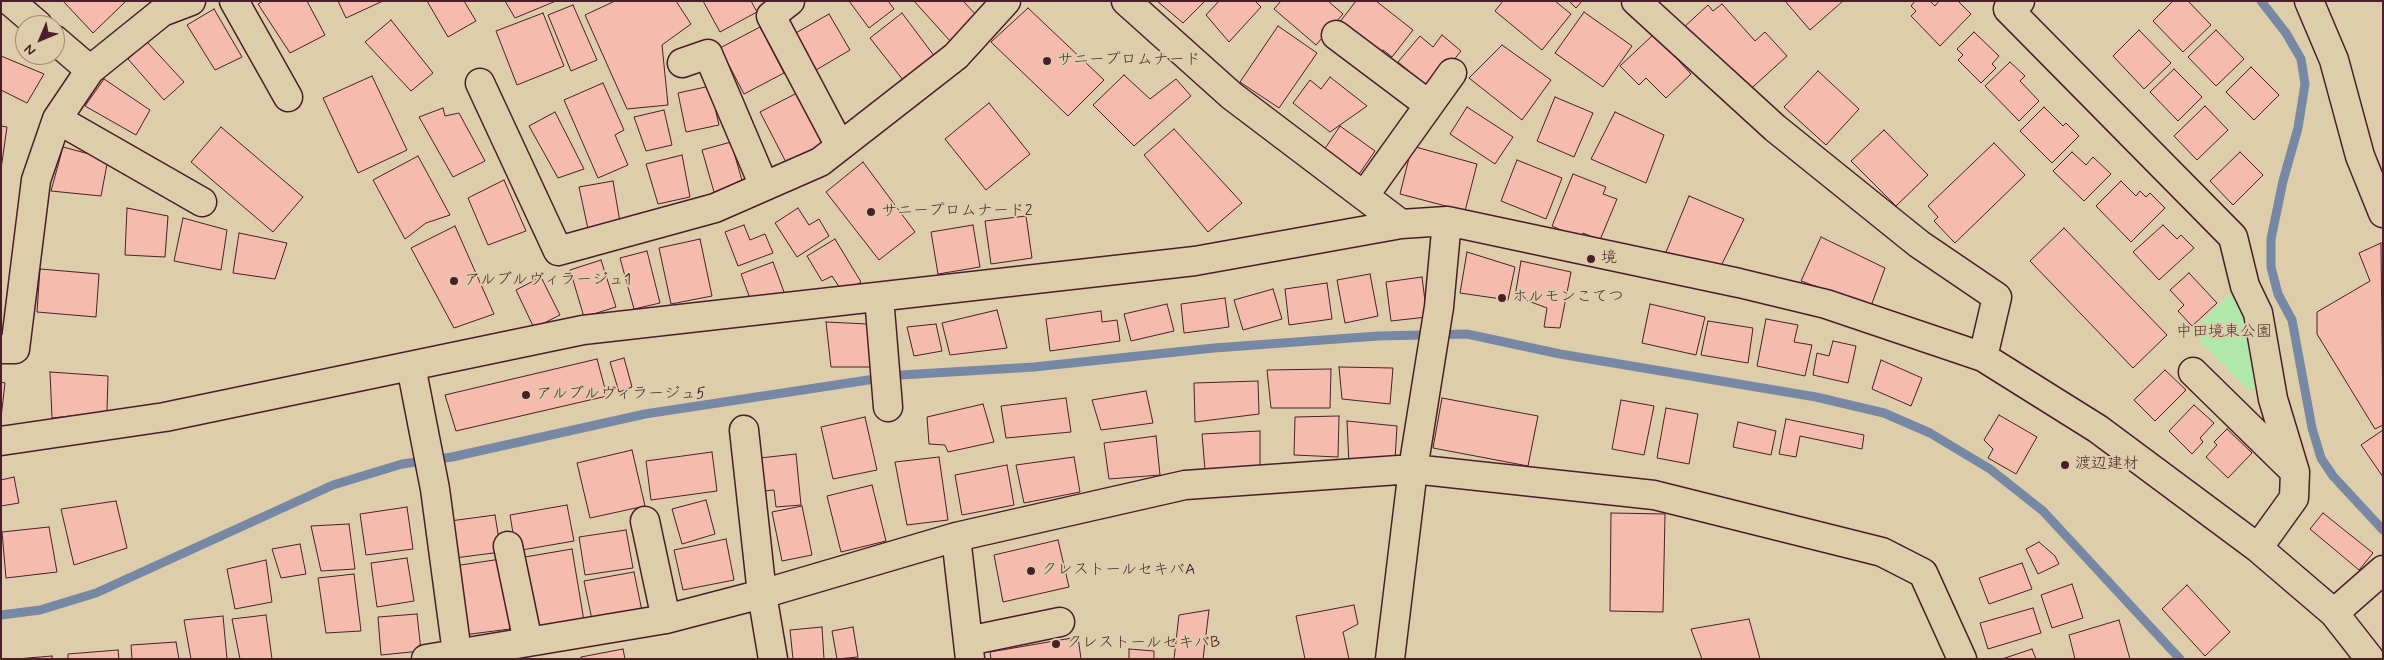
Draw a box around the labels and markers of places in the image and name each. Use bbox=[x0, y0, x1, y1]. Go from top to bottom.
place label: サニープロムナード bbox=[1057, 51, 1201, 71]
marker: サニープロムナード bbox=[1041, 55, 1053, 67]
place label: サニープロムナード2 bbox=[881, 202, 1033, 222]
marker: サニープロムナード2 bbox=[865, 206, 877, 218]
place label: 境 bbox=[1601, 249, 1617, 269]
marker: 境 bbox=[1585, 253, 1597, 265]
place label: アルブルヴィラージュ1 bbox=[464, 271, 631, 291]
marker: アルブルヴィラージュ1 bbox=[448, 275, 460, 287]
place label: ホルモンこてつ bbox=[1512, 288, 1624, 308]
marker: ホルモンこてつ bbox=[1496, 292, 1508, 304]
place label: アルブルヴィラージュ5 bbox=[536, 385, 706, 405]
marker: アルブルヴィラージュ5 bbox=[520, 389, 532, 401]
place label: 渡辺建材 bbox=[2075, 455, 2139, 475]
marker: 渡辺建材 bbox=[2059, 459, 2071, 471]
place label: クレストールセキバA bbox=[1041, 561, 1195, 581]
marker: クレストールセキバA bbox=[1025, 565, 1037, 577]
place label: クレストールセキバB bbox=[1066, 634, 1220, 654]
marker: クレストールセキバB bbox=[1050, 638, 1062, 650]

